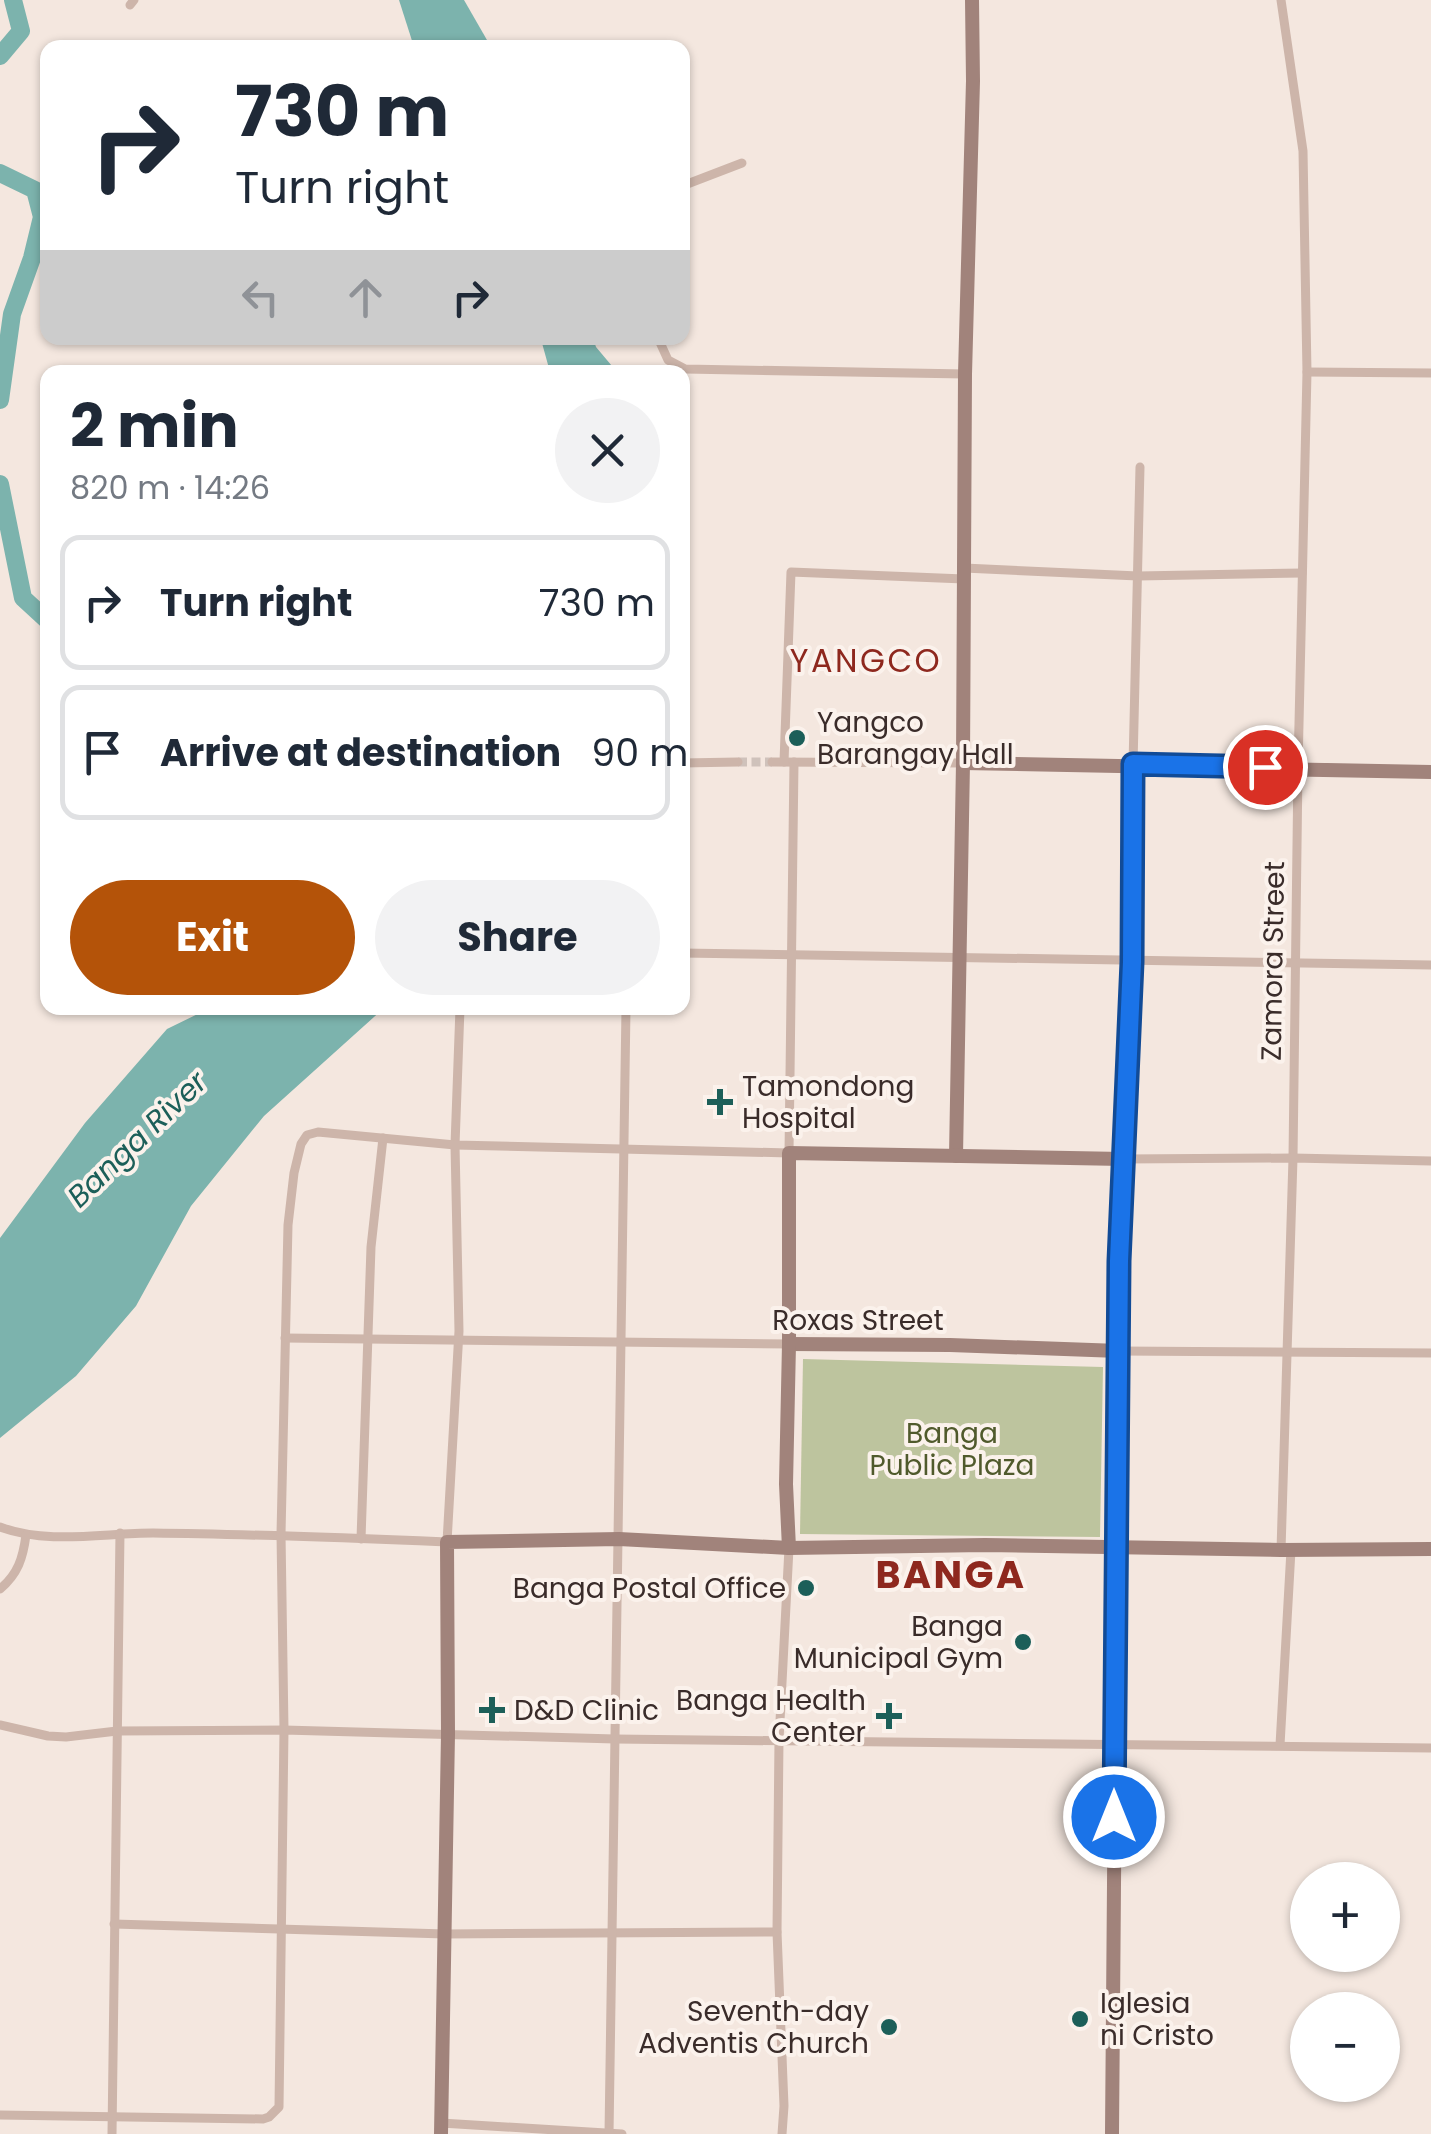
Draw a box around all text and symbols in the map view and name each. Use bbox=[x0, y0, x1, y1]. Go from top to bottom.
text: 730 m bbox=[235, 62, 449, 161]
icon: right bbox=[70, 80, 200, 210]
text: Turn right bbox=[235, 156, 449, 219]
icon: left bbox=[233, 270, 288, 325]
icon: ahead bbox=[338, 270, 393, 325]
icon: right bbox=[443, 270, 498, 325]
text: 2 min bbox=[70, 384, 239, 468]
button: close bbox=[555, 398, 660, 503]
text: 820 m · 14:26 bbox=[70, 465, 270, 510]
icon: right bbox=[75, 575, 130, 630]
text: Turn right bbox=[160, 576, 352, 629]
text: 730 m bbox=[539, 576, 655, 629]
district label: YANGCO bbox=[790, 638, 942, 683]
place label: Yangco Barangay Hall bbox=[817, 703, 1014, 774]
icon: arrive bbox=[75, 725, 130, 780]
pin bbox=[1223, 725, 1308, 810]
text: Arrive at destination bbox=[160, 726, 561, 779]
text: 90 m bbox=[591, 726, 688, 779]
marker: Yangco Barangay Hall bbox=[786, 727, 808, 749]
icon: arrive bbox=[1238, 740, 1293, 795]
street label: Zamora Street bbox=[1252, 861, 1294, 1061]
button: Exit bbox=[70, 880, 355, 995]
button: Share bbox=[375, 880, 660, 995]
water label: Banga River bbox=[57, 1061, 217, 1217]
place label: Tamondong Hospital bbox=[742, 1067, 914, 1138]
marker: Tamondong Hospital bbox=[707, 1089, 733, 1115]
street label: Roxas Street bbox=[772, 1301, 944, 1340]
park label: Banga Public Plaza bbox=[869, 1414, 1035, 1485]
district label: BANGA bbox=[875, 1548, 1027, 1601]
place label: Banga Postal Office bbox=[513, 1569, 786, 1608]
marker: Banga Postal Office bbox=[795, 1577, 817, 1599]
place label: Banga Municipal Gym bbox=[794, 1607, 1003, 1678]
marker: Banga Municipal Gym bbox=[1012, 1631, 1034, 1653]
place label: Banga Health Center bbox=[676, 1681, 866, 1752]
place label: D&D Clinic bbox=[514, 1691, 659, 1730]
marker: D&D Clinic bbox=[479, 1697, 505, 1723]
marker: Banga Health Center bbox=[876, 1703, 902, 1729]
position arrow bbox=[1062, 1765, 1166, 1869]
map controls bbox=[1290, 1862, 1400, 2102]
button: + bbox=[1290, 1862, 1400, 1972]
place label: Iglesia ni Cristo bbox=[1100, 1984, 1214, 2055]
place label: Seventh-day Adventis Church bbox=[638, 1992, 869, 2063]
button: − bbox=[1290, 1992, 1400, 2102]
marker: Iglesia ni Cristo bbox=[1069, 2008, 1091, 2030]
marker: Seventh-day Adventis Church bbox=[878, 2016, 900, 2038]

